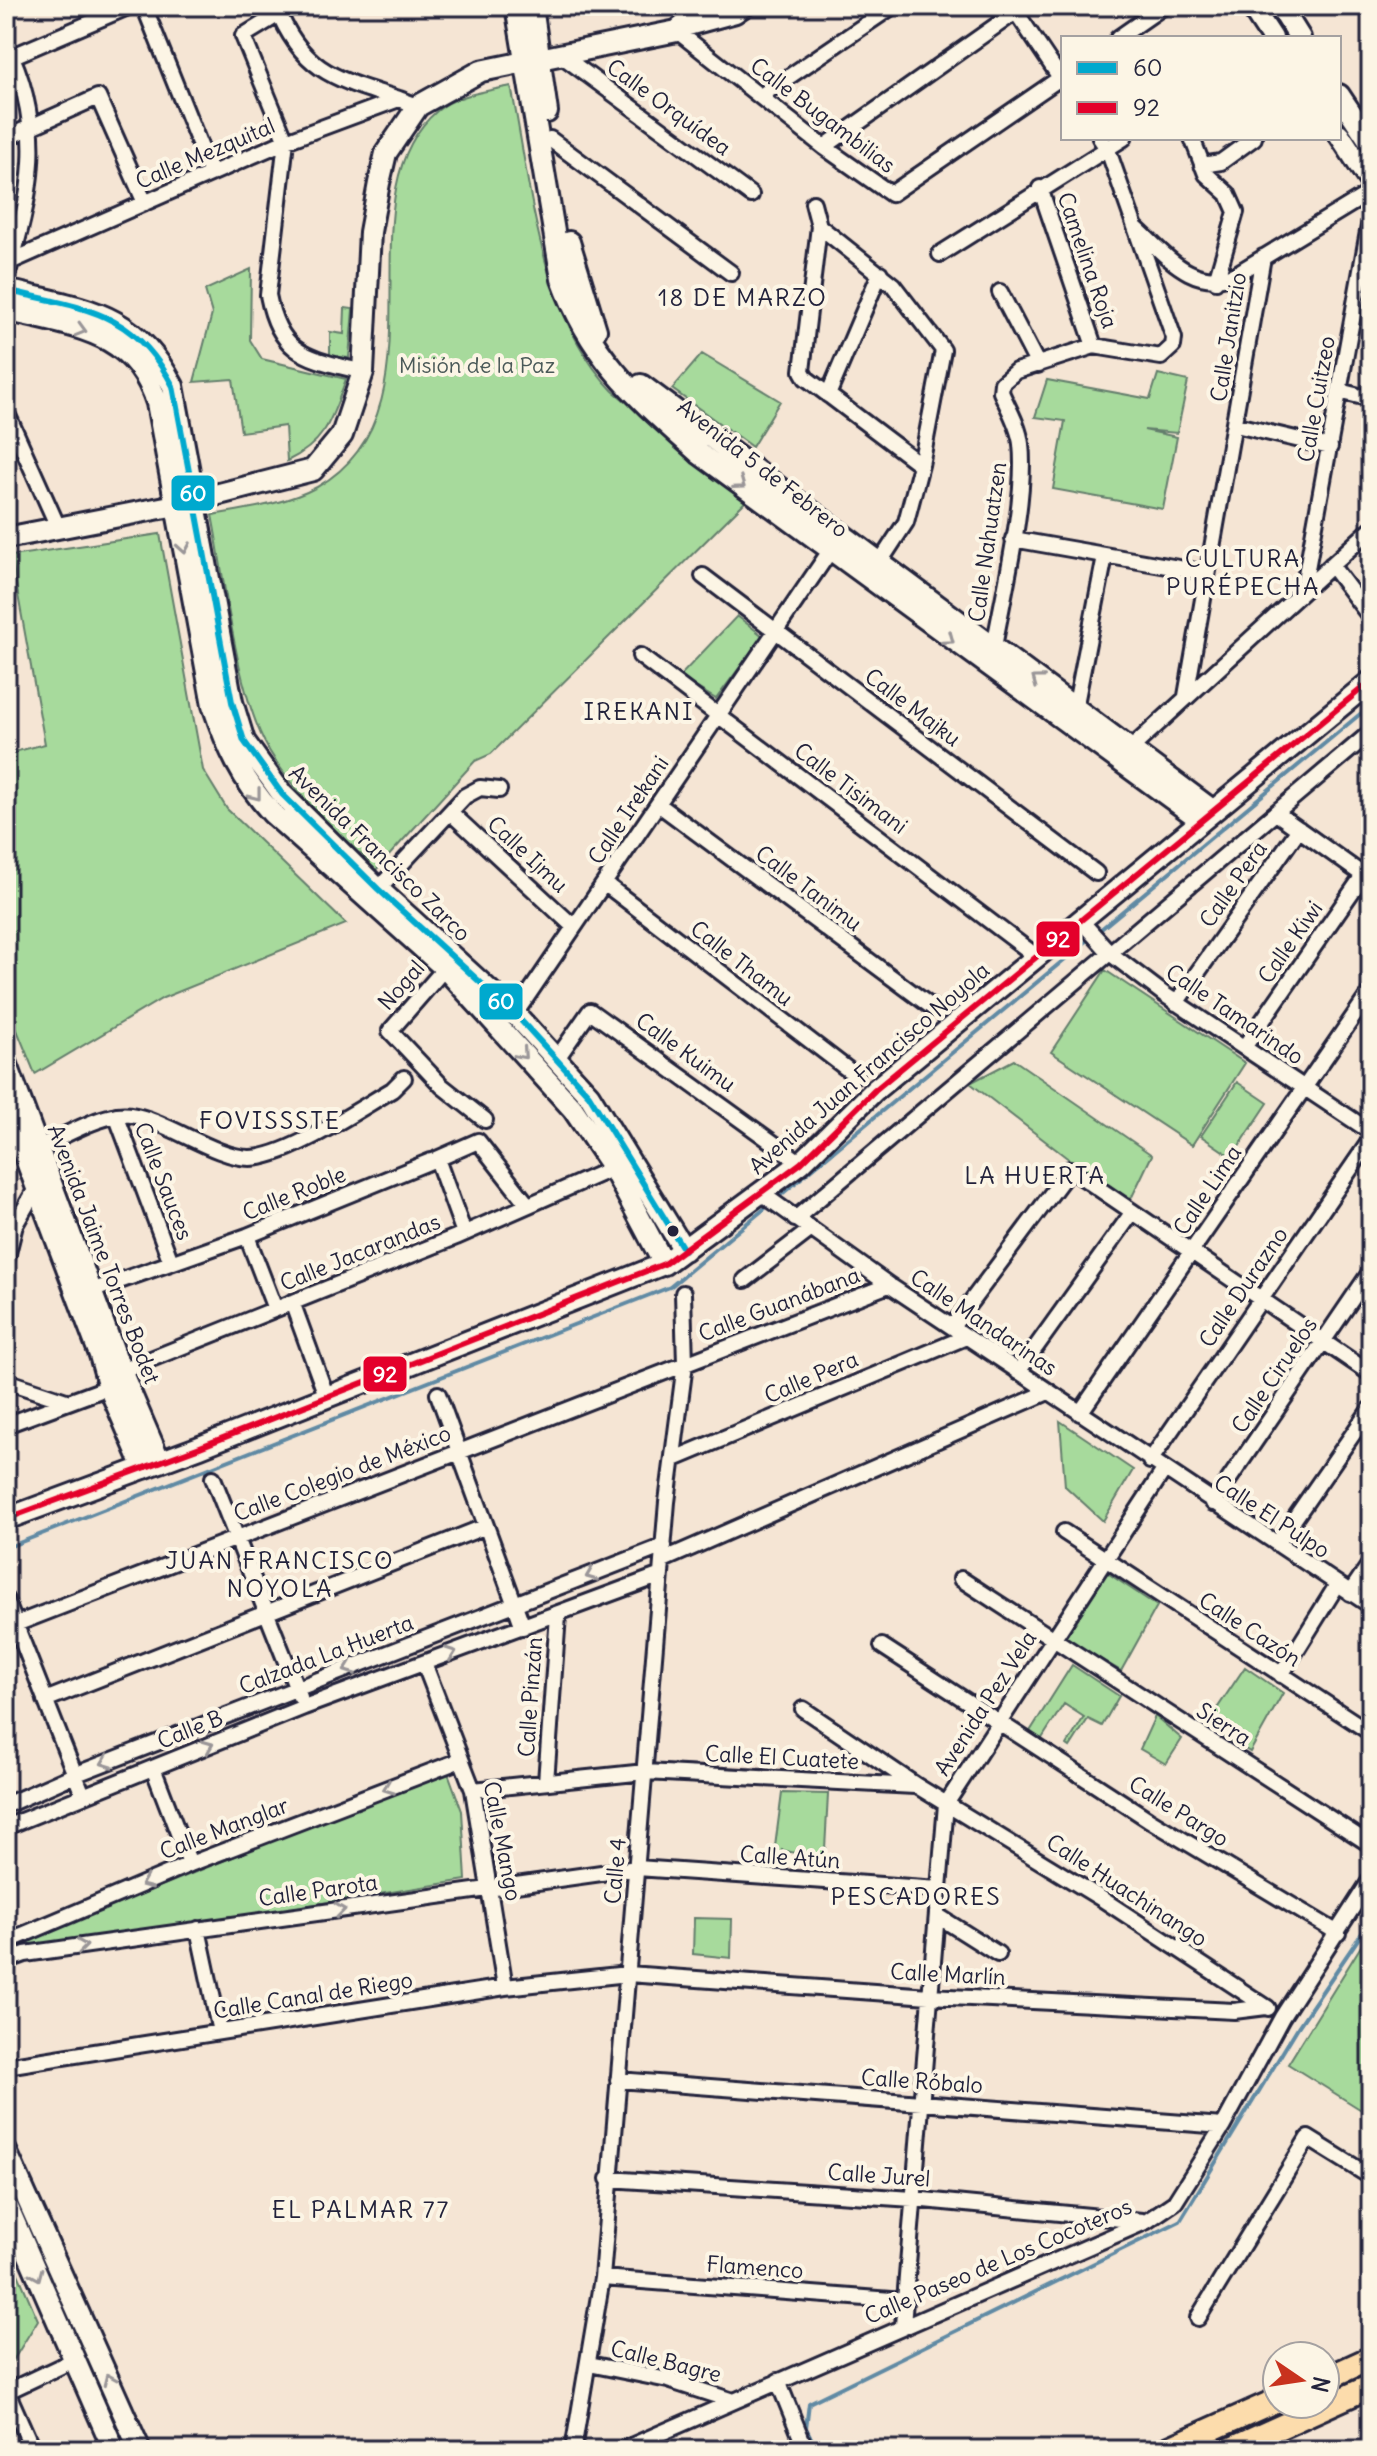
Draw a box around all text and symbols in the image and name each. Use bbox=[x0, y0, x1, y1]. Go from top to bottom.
legend bbox=[1061, 36, 1341, 140]
street label: Calle Bugambilias bbox=[745, 51, 901, 179]
text: 60 bbox=[1133, 52, 1163, 82]
street label: Calle Orquídea bbox=[601, 53, 737, 161]
text: 92 bbox=[1133, 92, 1160, 122]
street label: Calle Mezquital bbox=[131, 111, 279, 195]
street label: Camelina Roja bbox=[1052, 188, 1124, 332]
street label: Calle Janitzio bbox=[1204, 270, 1252, 404]
district label: 18 DE MARZO bbox=[658, 282, 828, 312]
one-way arrow bbox=[74, 320, 88, 337]
street label: Calle Cuitzeo bbox=[1291, 334, 1341, 464]
park label: Misión de la Paz bbox=[399, 351, 555, 379]
street label: Avenida 5 de Febrero bbox=[672, 393, 854, 543]
street label: Calle Nahuatzen bbox=[962, 460, 1012, 624]
line badge: 60 bbox=[170, 474, 216, 512]
one-way arrow bbox=[731, 475, 746, 489]
text: 60 bbox=[179, 479, 207, 507]
one-way arrow bbox=[175, 541, 192, 555]
district label: CULTURA PURÉPECHA bbox=[1166, 543, 1320, 601]
one-way arrow bbox=[941, 629, 955, 643]
street label: Calle Majku bbox=[859, 662, 967, 752]
one-way arrow bbox=[1032, 676, 1046, 690]
district label: IREKANI bbox=[583, 696, 695, 726]
street label: Calle Tisimani bbox=[789, 736, 913, 840]
street label: Calle Irekani bbox=[582, 750, 674, 870]
street label: Avenida Francisco Zarco bbox=[283, 759, 477, 947]
one-way arrow bbox=[247, 786, 261, 801]
street label: Calle Ijmu bbox=[482, 810, 574, 899]
street label: Calle Pera bbox=[1193, 835, 1273, 933]
street label: Calle Tanimu bbox=[750, 839, 868, 937]
street label: Calle Kiwi bbox=[1251, 895, 1329, 989]
street label: Calle Thamu bbox=[685, 914, 799, 1012]
line badge: 92 bbox=[1035, 920, 1081, 958]
text: 92 bbox=[1046, 925, 1070, 953]
street label: Nogal bbox=[372, 954, 430, 1016]
street label: Avenida Juan Francisco Noyola bbox=[743, 956, 995, 1180]
street label: Calle Tamarindo bbox=[1161, 958, 1309, 1070]
line badge: 60 bbox=[478, 982, 524, 1021]
text: 60 bbox=[487, 987, 515, 1015]
street label: Calle Kuimu bbox=[630, 1006, 742, 1098]
one-way arrow bbox=[513, 1044, 527, 1059]
district label: FOVISSSTE bbox=[199, 1105, 341, 1135]
street label: Calle Sauces bbox=[129, 1118, 199, 1244]
street label: Avenida Jaime Torres Bodet bbox=[42, 1120, 166, 1388]
street label: Calle Lima bbox=[1167, 1140, 1247, 1240]
street label: Calle Roble bbox=[238, 1160, 350, 1226]
district label: LA HUERTA bbox=[964, 1160, 1106, 1190]
street label: Calle Jacarandas bbox=[276, 1207, 444, 1297]
street label: Calle Durazno bbox=[1192, 1221, 1294, 1353]
unlabelled marker bbox=[665, 1223, 681, 1239]
street label: Calle Guanábana bbox=[694, 1260, 864, 1348]
street label: Calle Mandarinas bbox=[905, 1262, 1063, 1382]
street label: Calle Ciruelos bbox=[1225, 1312, 1323, 1438]
street label: Calle Pera bbox=[760, 1345, 862, 1409]
line badge: 92 bbox=[362, 1355, 408, 1393]
text: 92 bbox=[373, 1360, 397, 1388]
street label: Calle Colegio de México bbox=[229, 1419, 455, 1527]
street label: Calle El Pulpo bbox=[1209, 1468, 1335, 1564]
district label: JUAN FRANCISCO NOYOLA bbox=[166, 1545, 395, 1603]
one-way arrow bbox=[585, 1565, 599, 1582]
street label: Calle Cazón bbox=[1194, 1586, 1306, 1672]
street label: Calzada La Huerta bbox=[235, 1608, 417, 1700]
street label: Avenida Pez Vela bbox=[928, 1625, 1042, 1781]
street label: Calle Pinzán bbox=[512, 1636, 548, 1758]
one-way arrow bbox=[443, 1646, 457, 1663]
one-way arrow bbox=[343, 1659, 357, 1676]
street label: Sierra bbox=[1192, 1696, 1256, 1752]
street label: Calle B bbox=[153, 1703, 227, 1755]
one-way arrow bbox=[200, 1739, 214, 1756]
street label: Calle El Cuatete bbox=[704, 1739, 860, 1775]
one-way arrow bbox=[100, 1753, 114, 1769]
street label: Calle Pargo bbox=[1124, 1769, 1234, 1853]
one-way arrow bbox=[382, 1778, 396, 1795]
street label: Calle Mango bbox=[478, 1779, 528, 1903]
street label: Calle Manglar bbox=[156, 1791, 292, 1865]
street label: Calle Huachinango bbox=[1041, 1828, 1213, 1952]
street label: Calle 4 bbox=[598, 1837, 632, 1905]
street label: Calle Atún bbox=[739, 1840, 841, 1874]
street label: Calle Parota bbox=[257, 1868, 379, 1912]
one-way arrow bbox=[140, 1873, 154, 1889]
district label: PESCADORES bbox=[830, 1881, 1002, 1911]
one-way arrow bbox=[333, 1902, 347, 1919]
one-way arrow bbox=[75, 1938, 89, 1955]
street label: Calle Marlín bbox=[890, 1957, 1006, 1991]
street label: Calle Canal de Riego bbox=[211, 1965, 415, 2025]
street label: Calle Róbalo bbox=[860, 2063, 984, 2099]
street label: Calle Jurel bbox=[827, 2157, 931, 2193]
street label: Calle Paseo de Los Cocoteros bbox=[860, 2192, 1136, 2330]
district label: EL PALMAR 77 bbox=[272, 2194, 450, 2224]
street label: Flamenco bbox=[706, 2250, 804, 2284]
one-way arrow bbox=[27, 2267, 43, 2281]
street label: Calle Bagre bbox=[608, 2334, 724, 2388]
north arrow bbox=[1261, 2340, 1341, 2420]
one-way arrow bbox=[102, 2373, 118, 2387]
text: N bbox=[1305, 2374, 1336, 2395]

